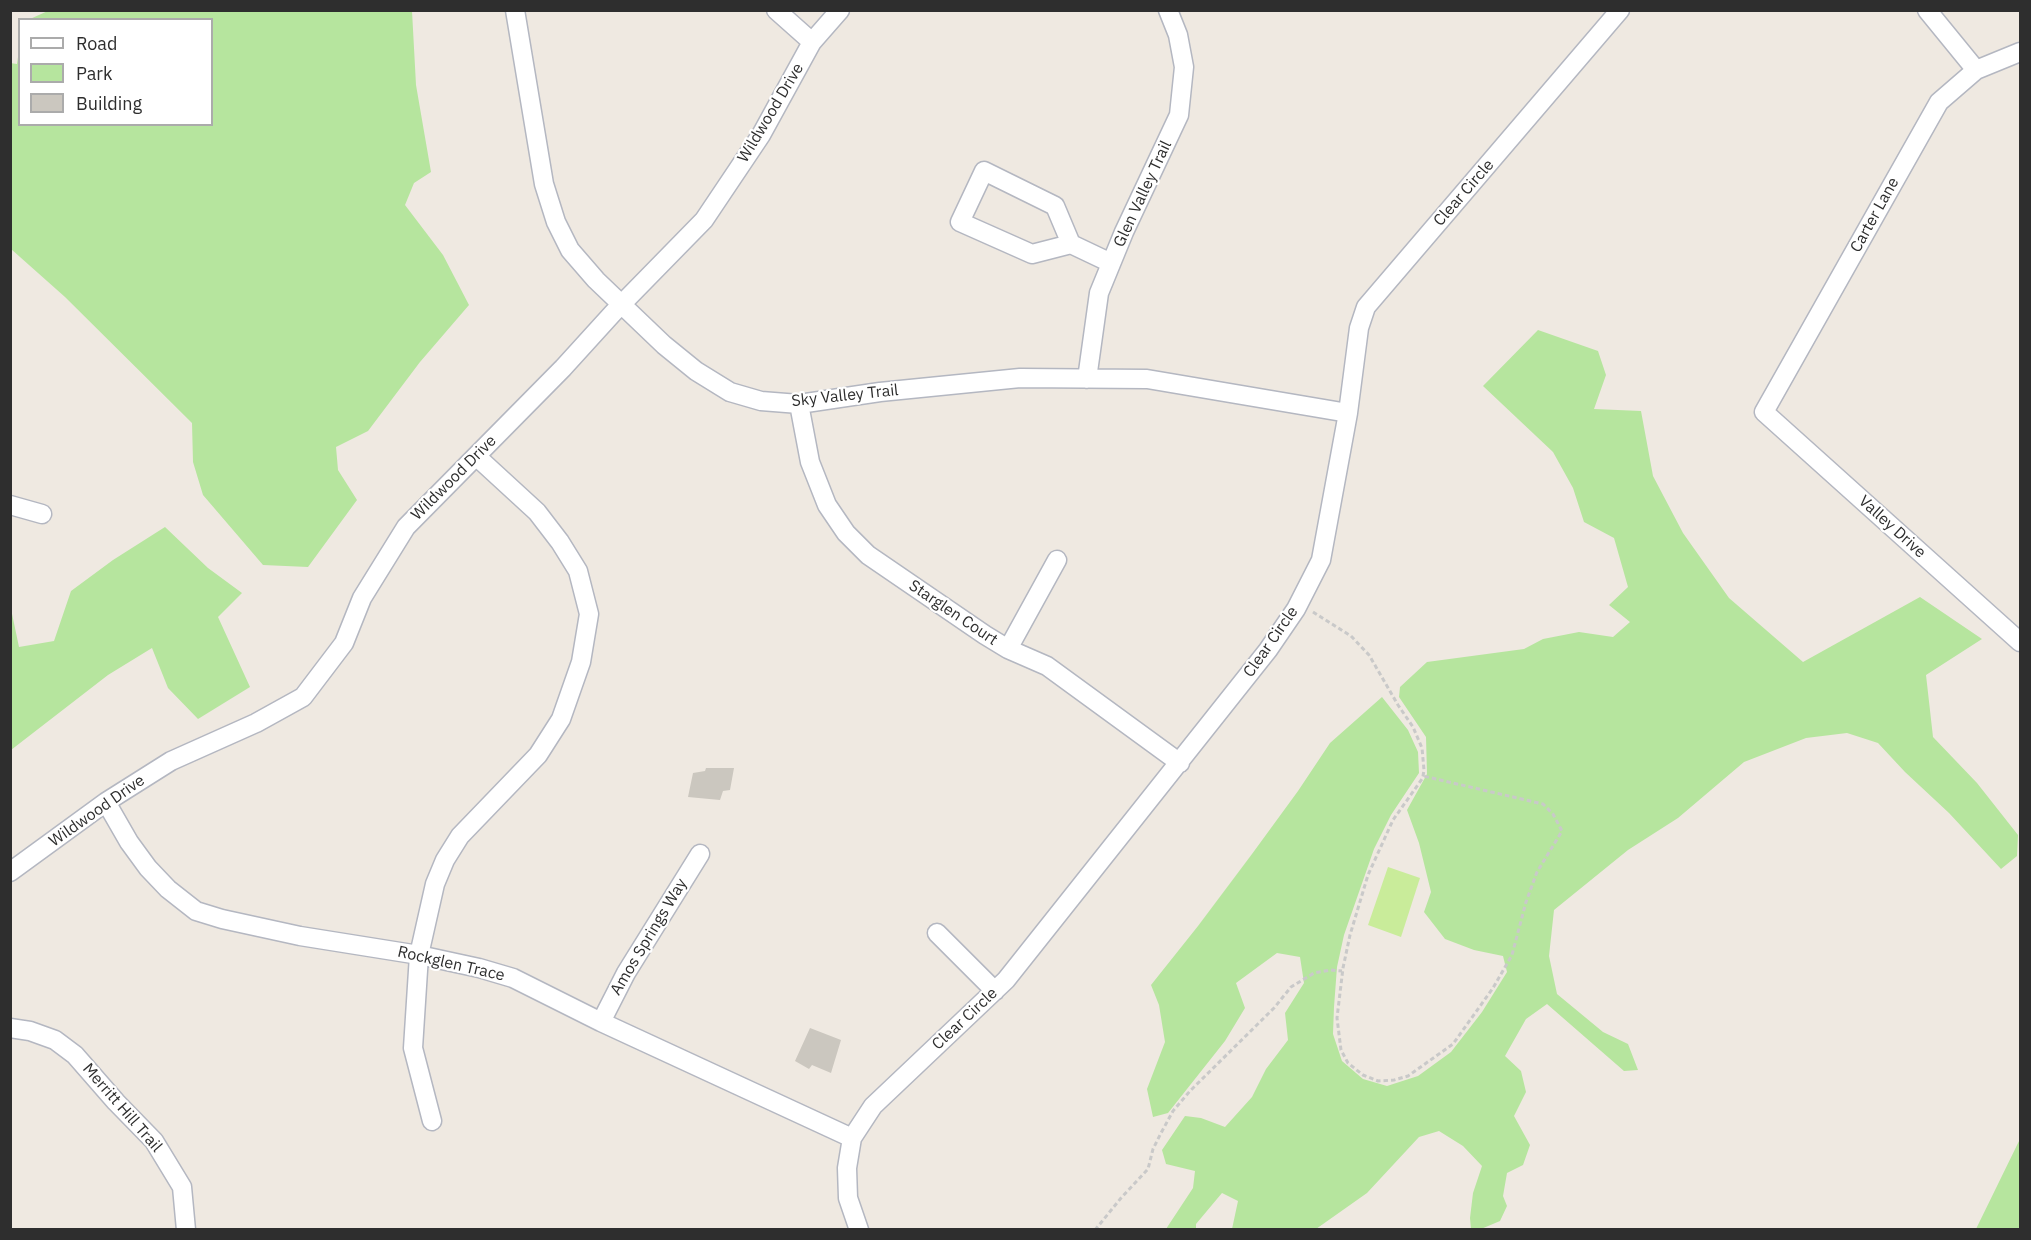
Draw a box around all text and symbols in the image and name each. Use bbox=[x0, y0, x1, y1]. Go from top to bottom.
legend bbox=[18, 18, 213, 126]
text: Road bbox=[76, 32, 117, 55]
street label: Wildwood Drive bbox=[734, 60, 808, 166]
text: Park bbox=[76, 62, 112, 85]
text: Building bbox=[76, 92, 142, 115]
street label: Glen Valley Trail bbox=[1110, 138, 1176, 250]
street label: Clear Circle bbox=[1430, 156, 1498, 230]
street label: Carter Lane bbox=[1847, 174, 1903, 256]
street label: Sky Valley Trail bbox=[791, 381, 899, 411]
street label: Wildwood Drive bbox=[408, 432, 500, 524]
street label: Valley Drive bbox=[1854, 492, 1930, 562]
street label: Starglen Court bbox=[905, 576, 1001, 650]
street label: Clear Circle bbox=[1240, 603, 1302, 681]
street label: Wildwood Drive bbox=[46, 771, 148, 851]
street label: Amos Springs Way bbox=[607, 875, 691, 999]
street label: Rockglen Trace bbox=[396, 942, 506, 986]
street label: Clear Circle bbox=[928, 984, 1002, 1054]
street label: Merritt Hill Trail bbox=[78, 1060, 166, 1156]

